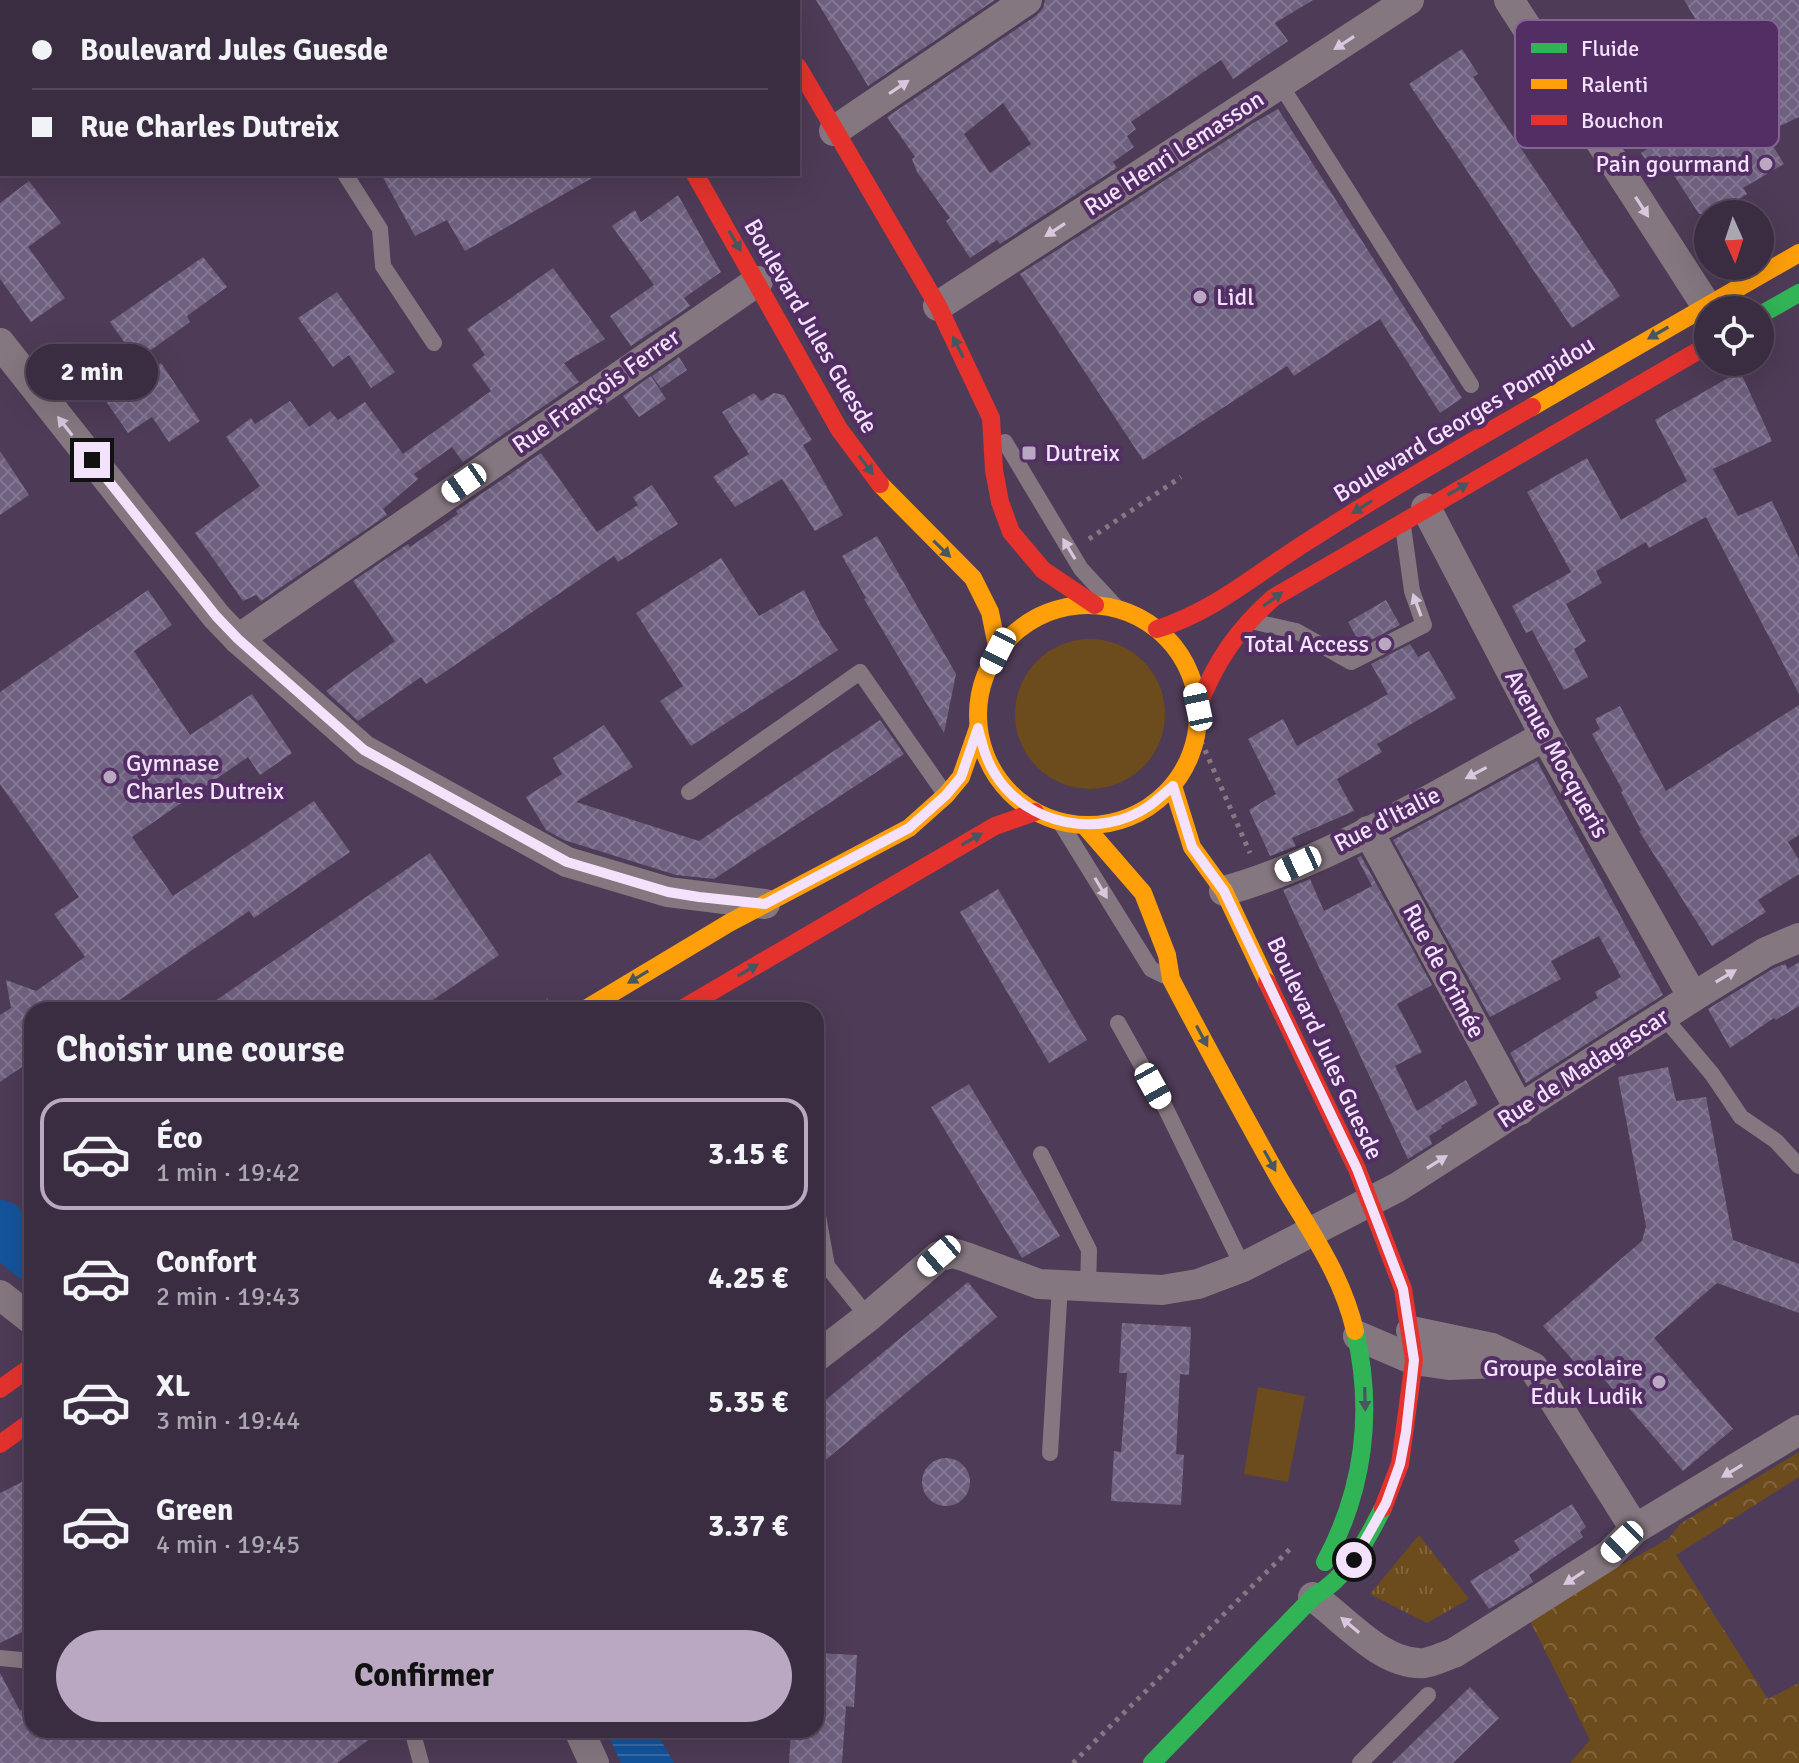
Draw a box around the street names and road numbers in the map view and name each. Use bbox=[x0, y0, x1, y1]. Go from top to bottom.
street label: Rue Henri Lemasson bbox=[1078, 84, 1270, 222]
street label: Boulevard Jules Guesde bbox=[737, 213, 885, 439]
street label: Rue François Ferrer bbox=[506, 322, 686, 460]
street label: Boulevard Georges Pompidou bbox=[1328, 329, 1600, 509]
street label: Avenue Mocqueris bbox=[1498, 665, 1616, 843]
street label: Rue d'Italie bbox=[1329, 780, 1445, 858]
street label: Rue de Crimée bbox=[1396, 899, 1492, 1043]
street label: Boulevard Jules Guesde bbox=[1260, 932, 1390, 1164]
street label: Rue de Madagascar bbox=[1492, 1001, 1674, 1135]

